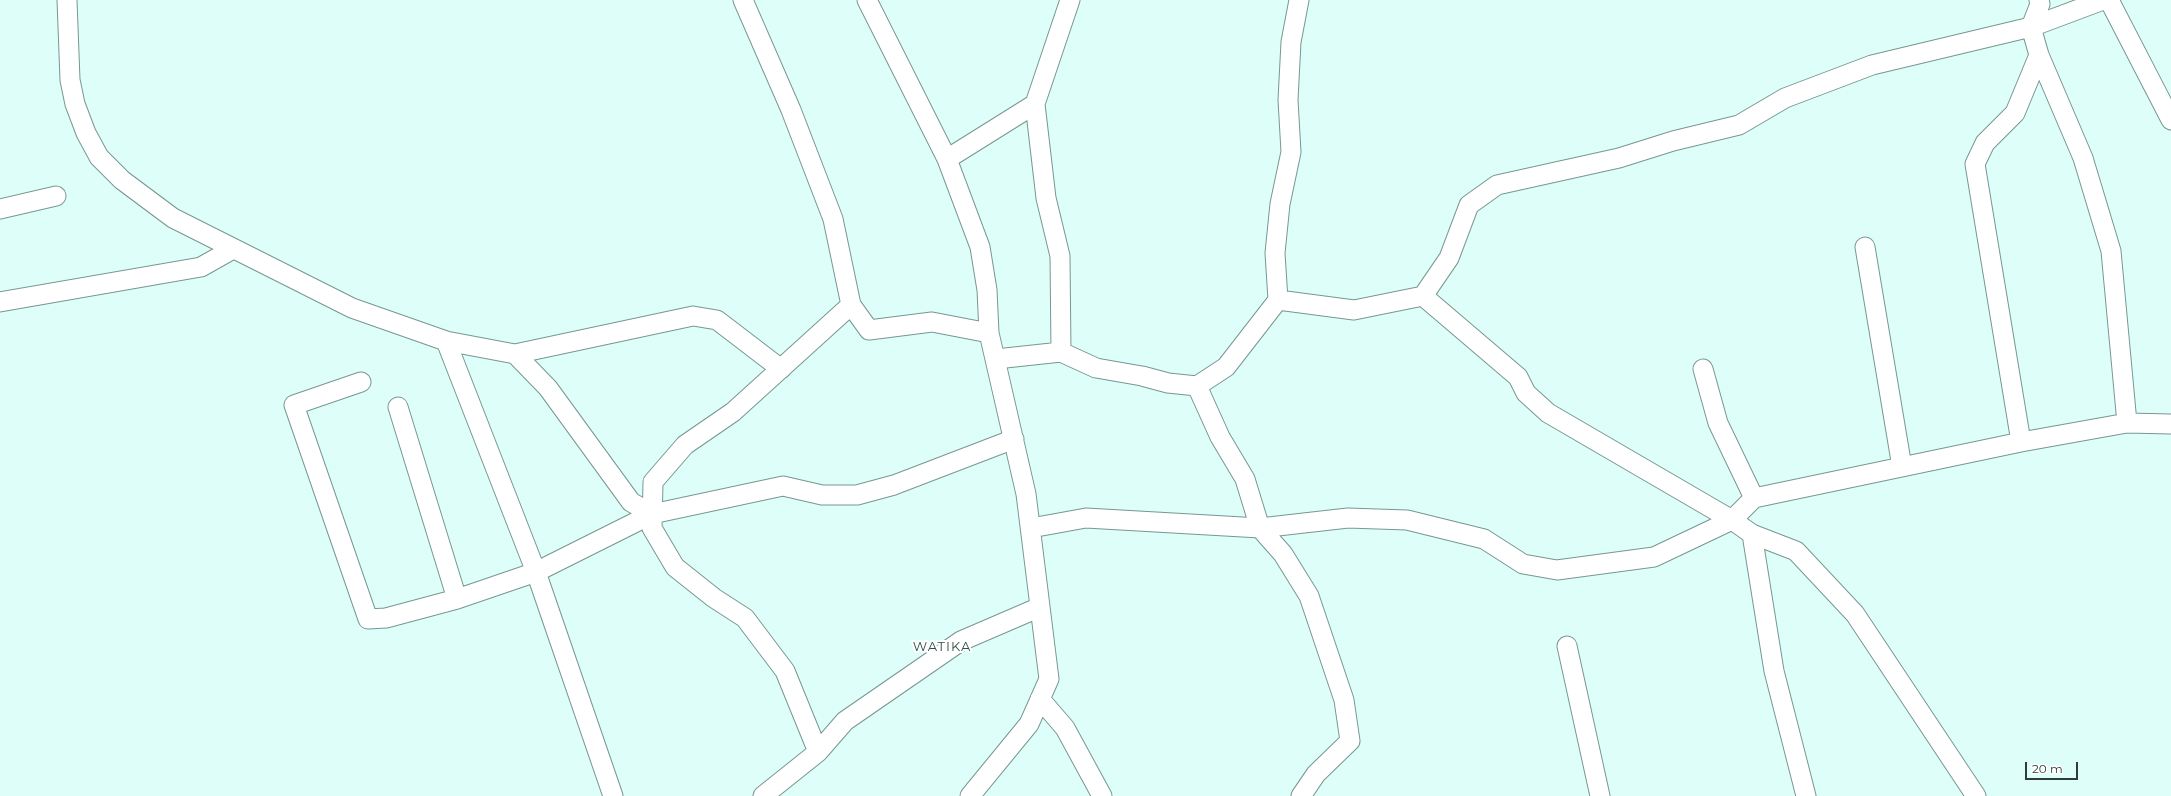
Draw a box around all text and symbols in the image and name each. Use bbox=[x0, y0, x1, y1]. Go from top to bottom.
district label: WATIKA bbox=[913, 639, 971, 655]
scale bar bbox=[2027, 754, 2080, 780]
text: 20 m bbox=[2032, 761, 2063, 776]

